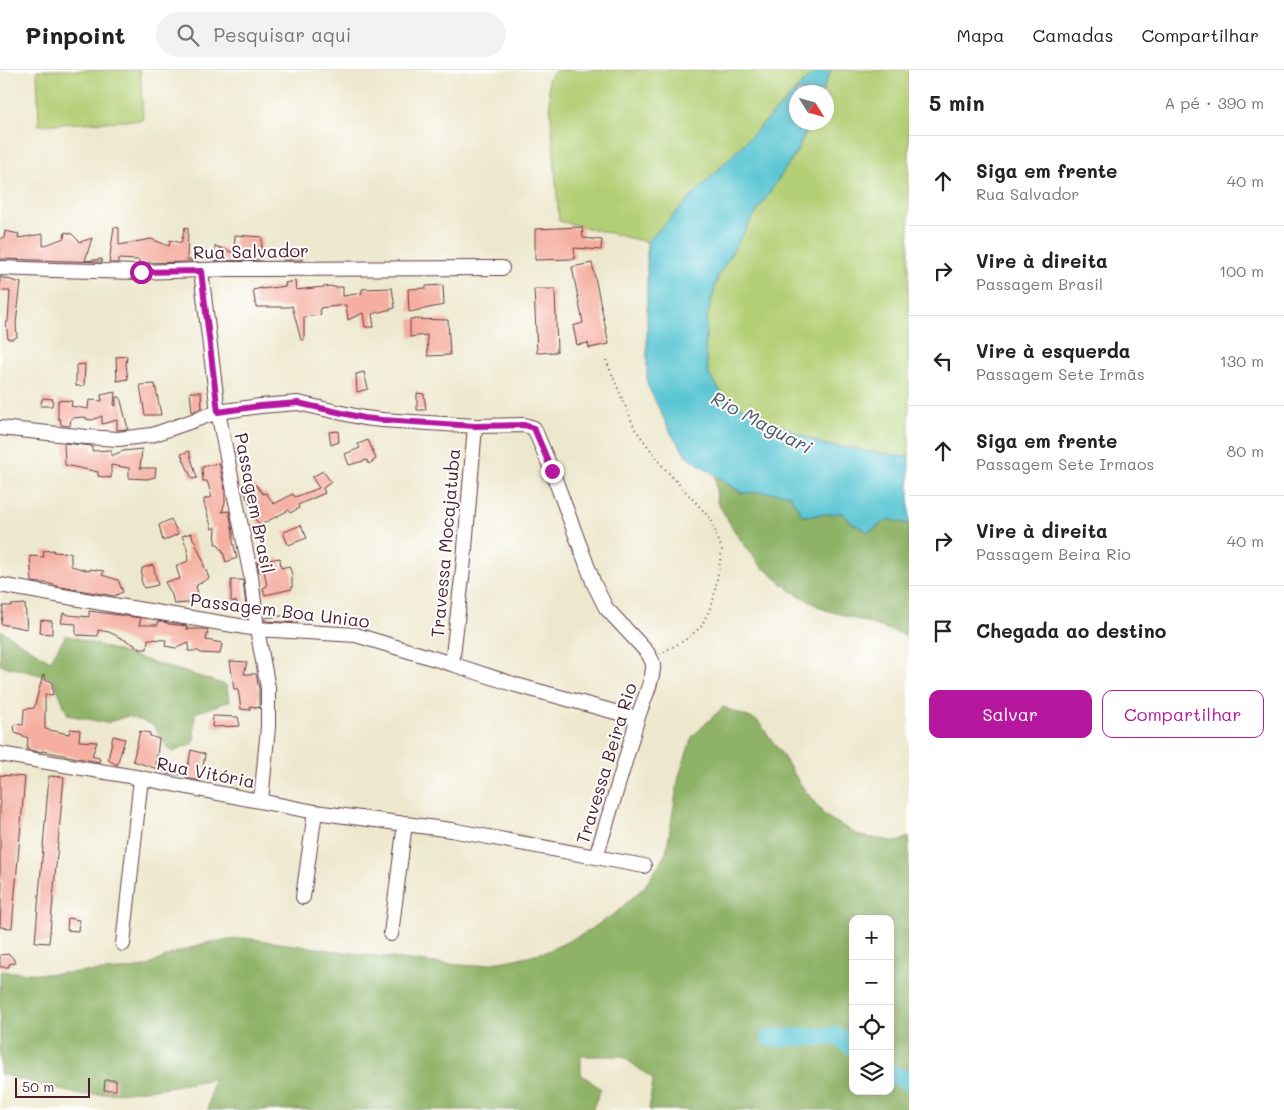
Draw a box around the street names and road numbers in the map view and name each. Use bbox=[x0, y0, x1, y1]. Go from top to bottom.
street label: Rua Salvador bbox=[193, 238, 309, 264]
street label: Passagem Brasil bbox=[230, 431, 280, 575]
street label: Travessa Mocajatuba bbox=[425, 447, 465, 639]
street label: Passagem Boa Uniao bbox=[189, 587, 372, 633]
street label: Travessa Beira Rio bbox=[570, 679, 642, 846]
street label: Rua Vitória bbox=[155, 751, 257, 793]

